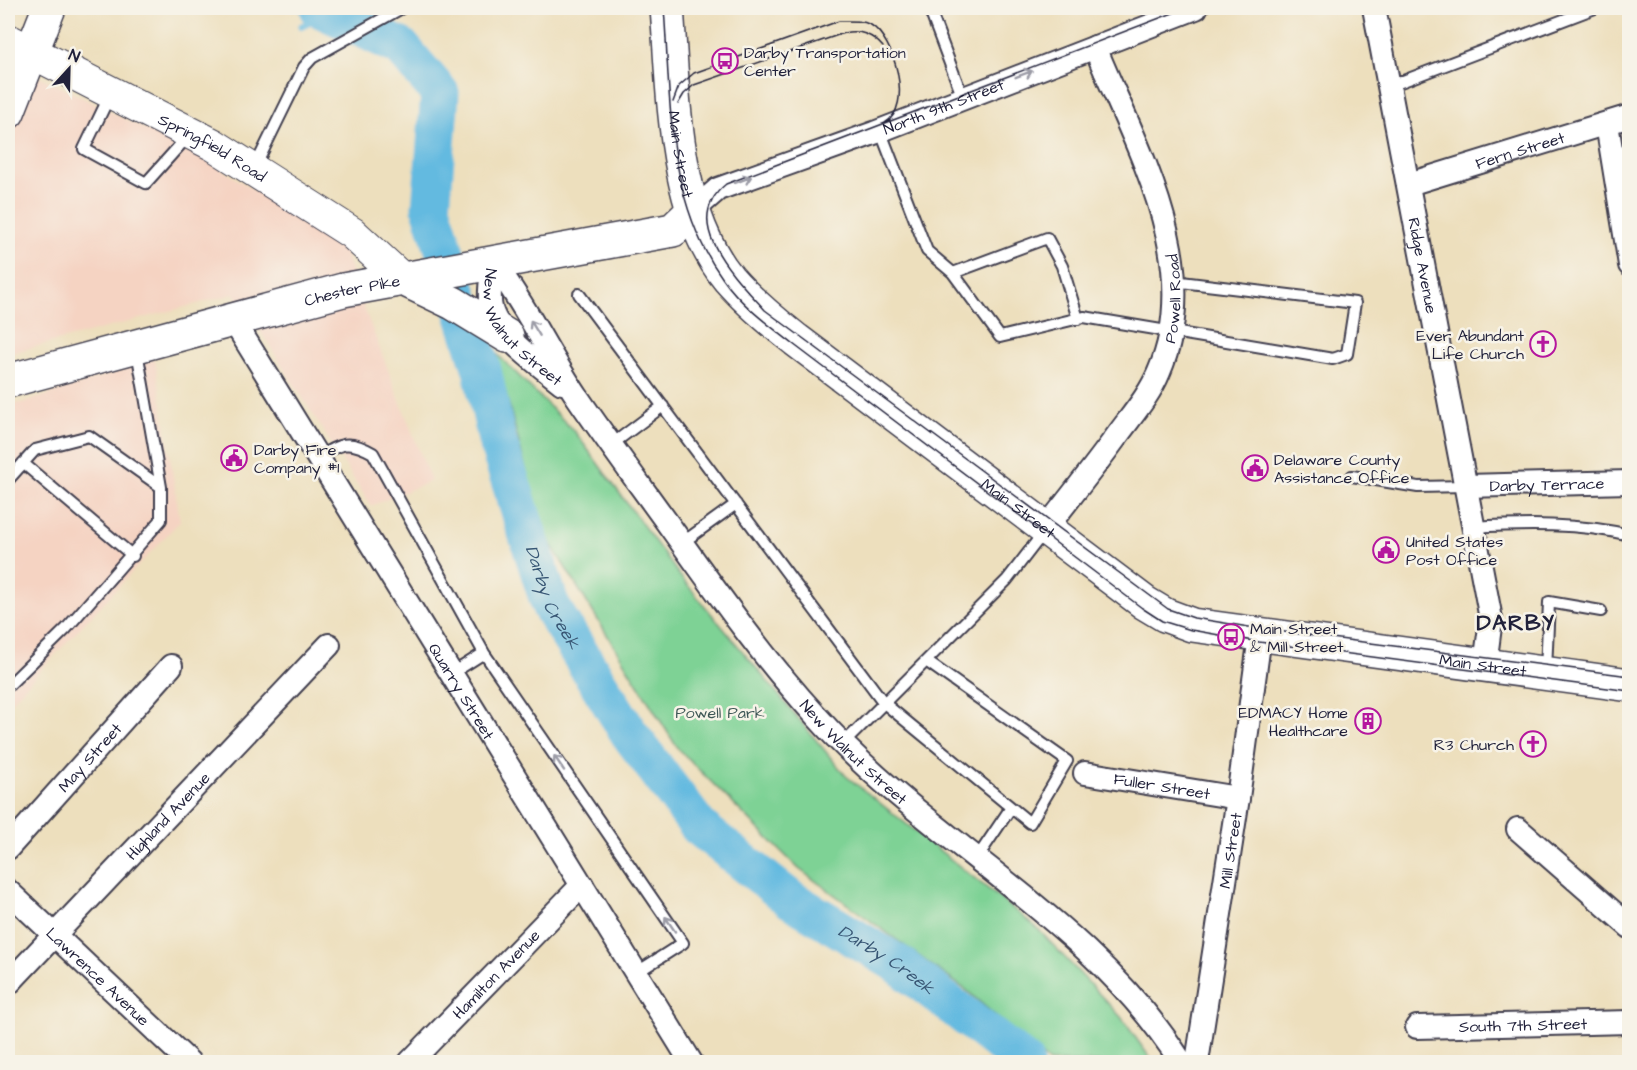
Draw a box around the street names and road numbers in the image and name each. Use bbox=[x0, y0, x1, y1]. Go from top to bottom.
street label: North 9th Street bbox=[880, 73, 1008, 140]
street label: Springfield Road bbox=[154, 108, 270, 188]
street label: Main Street bbox=[663, 110, 699, 201]
street label: Fern Street bbox=[1473, 127, 1568, 175]
street label: Ridge Avenue bbox=[1402, 216, 1442, 316]
street label: Powell Road bbox=[1159, 253, 1187, 345]
street label: New Walnut Street bbox=[478, 267, 567, 392]
street label: Chester Pike bbox=[302, 270, 402, 312]
street label: Main Street bbox=[977, 473, 1060, 544]
street label: Darby Terrace bbox=[1489, 473, 1605, 498]
street label: Quarry Street bbox=[423, 639, 500, 745]
street label: Main Street bbox=[1438, 649, 1528, 683]
street label: New Walnut Street bbox=[794, 695, 912, 810]
street label: May Street bbox=[53, 718, 127, 797]
street label: Highland Avenue bbox=[121, 767, 215, 865]
street label: Fuller Street bbox=[1112, 768, 1212, 805]
street label: Mill Street bbox=[1214, 811, 1248, 890]
street label: Lawrence Avenue bbox=[41, 923, 154, 1031]
street label: Hamilton Avenue bbox=[448, 925, 545, 1024]
street label: South 7th Street bbox=[1459, 1013, 1588, 1038]

